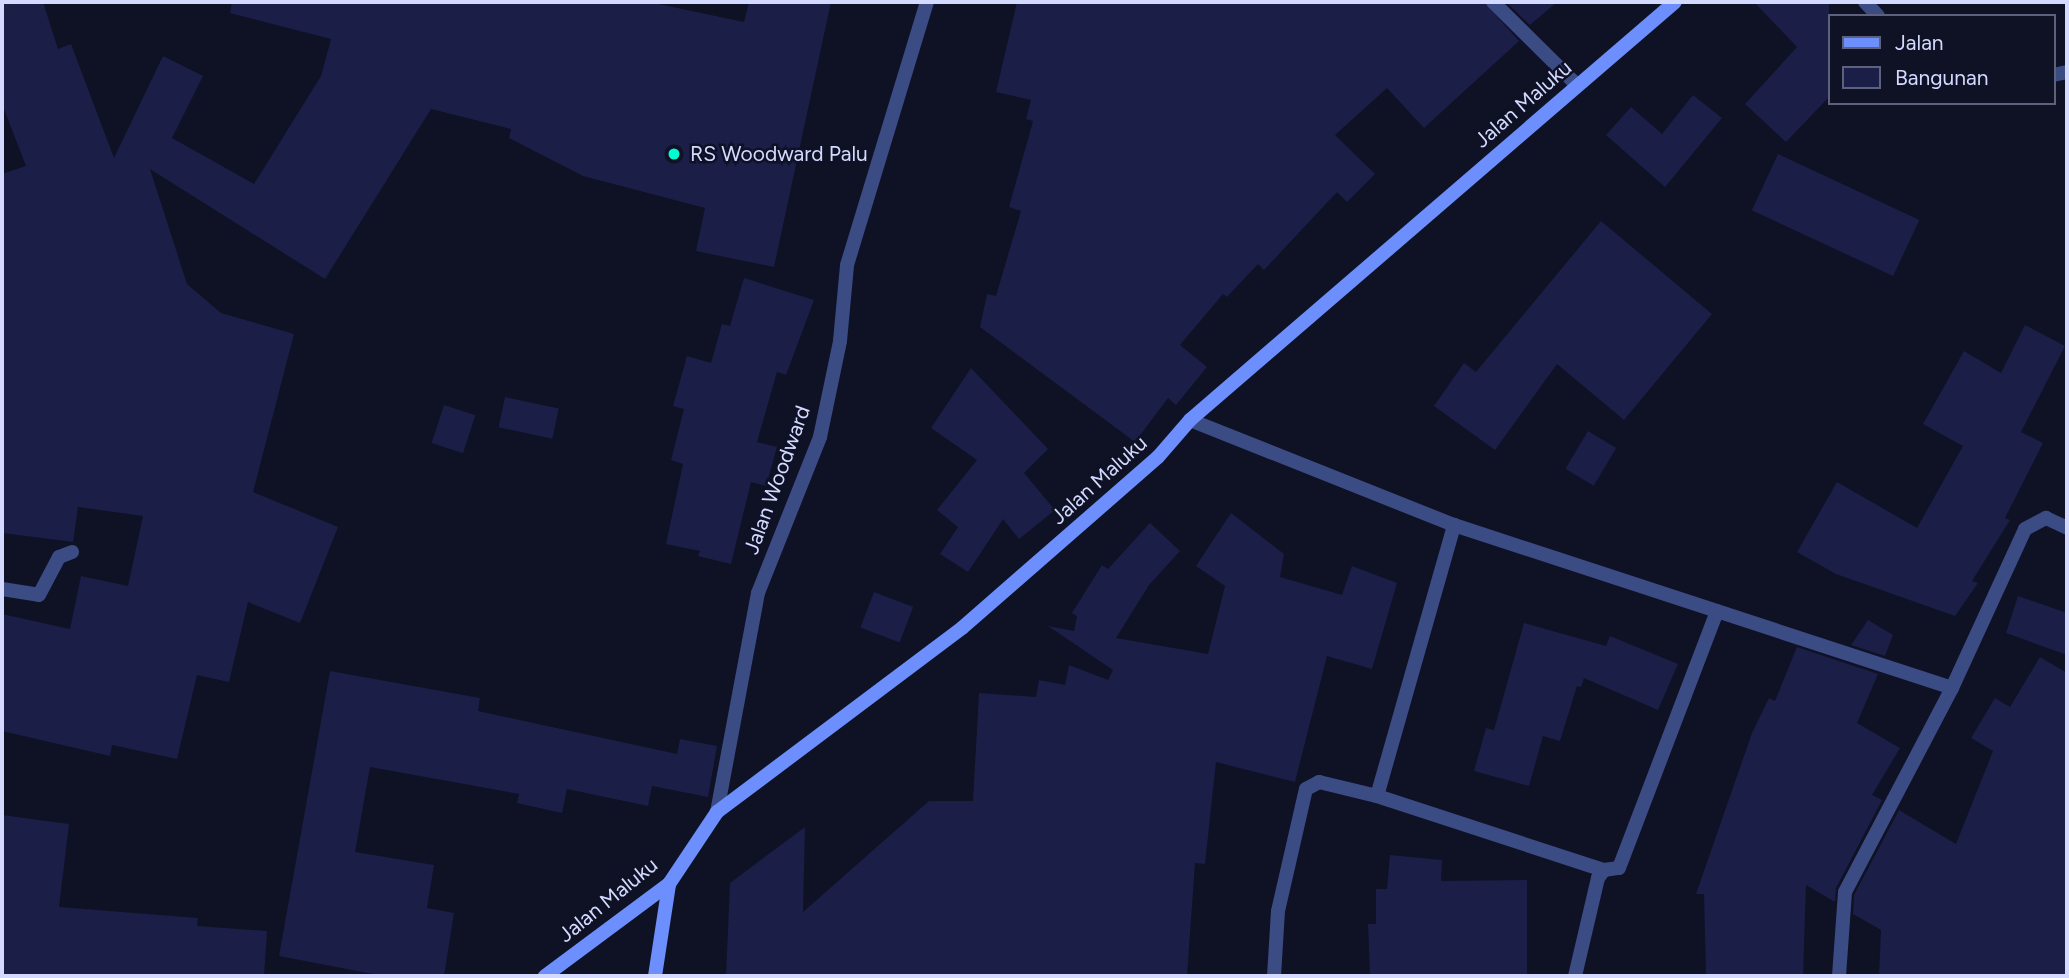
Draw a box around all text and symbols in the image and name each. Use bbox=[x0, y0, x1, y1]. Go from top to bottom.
legend bbox=[1828, 14, 2055, 105]
text: Jalan bbox=[1895, 30, 1944, 55]
street label: Jalan Maluku bbox=[1469, 55, 1577, 153]
text: Bangunan bbox=[1895, 65, 1988, 90]
place label: RS Woodward Palu bbox=[690, 141, 868, 167]
marker: RS Woodward Palu bbox=[664, 144, 684, 164]
street label: Jalan Woodward bbox=[738, 402, 816, 558]
street label: Jalan Maluku bbox=[1046, 430, 1152, 530]
street label: Jalan Maluku bbox=[553, 852, 663, 948]

